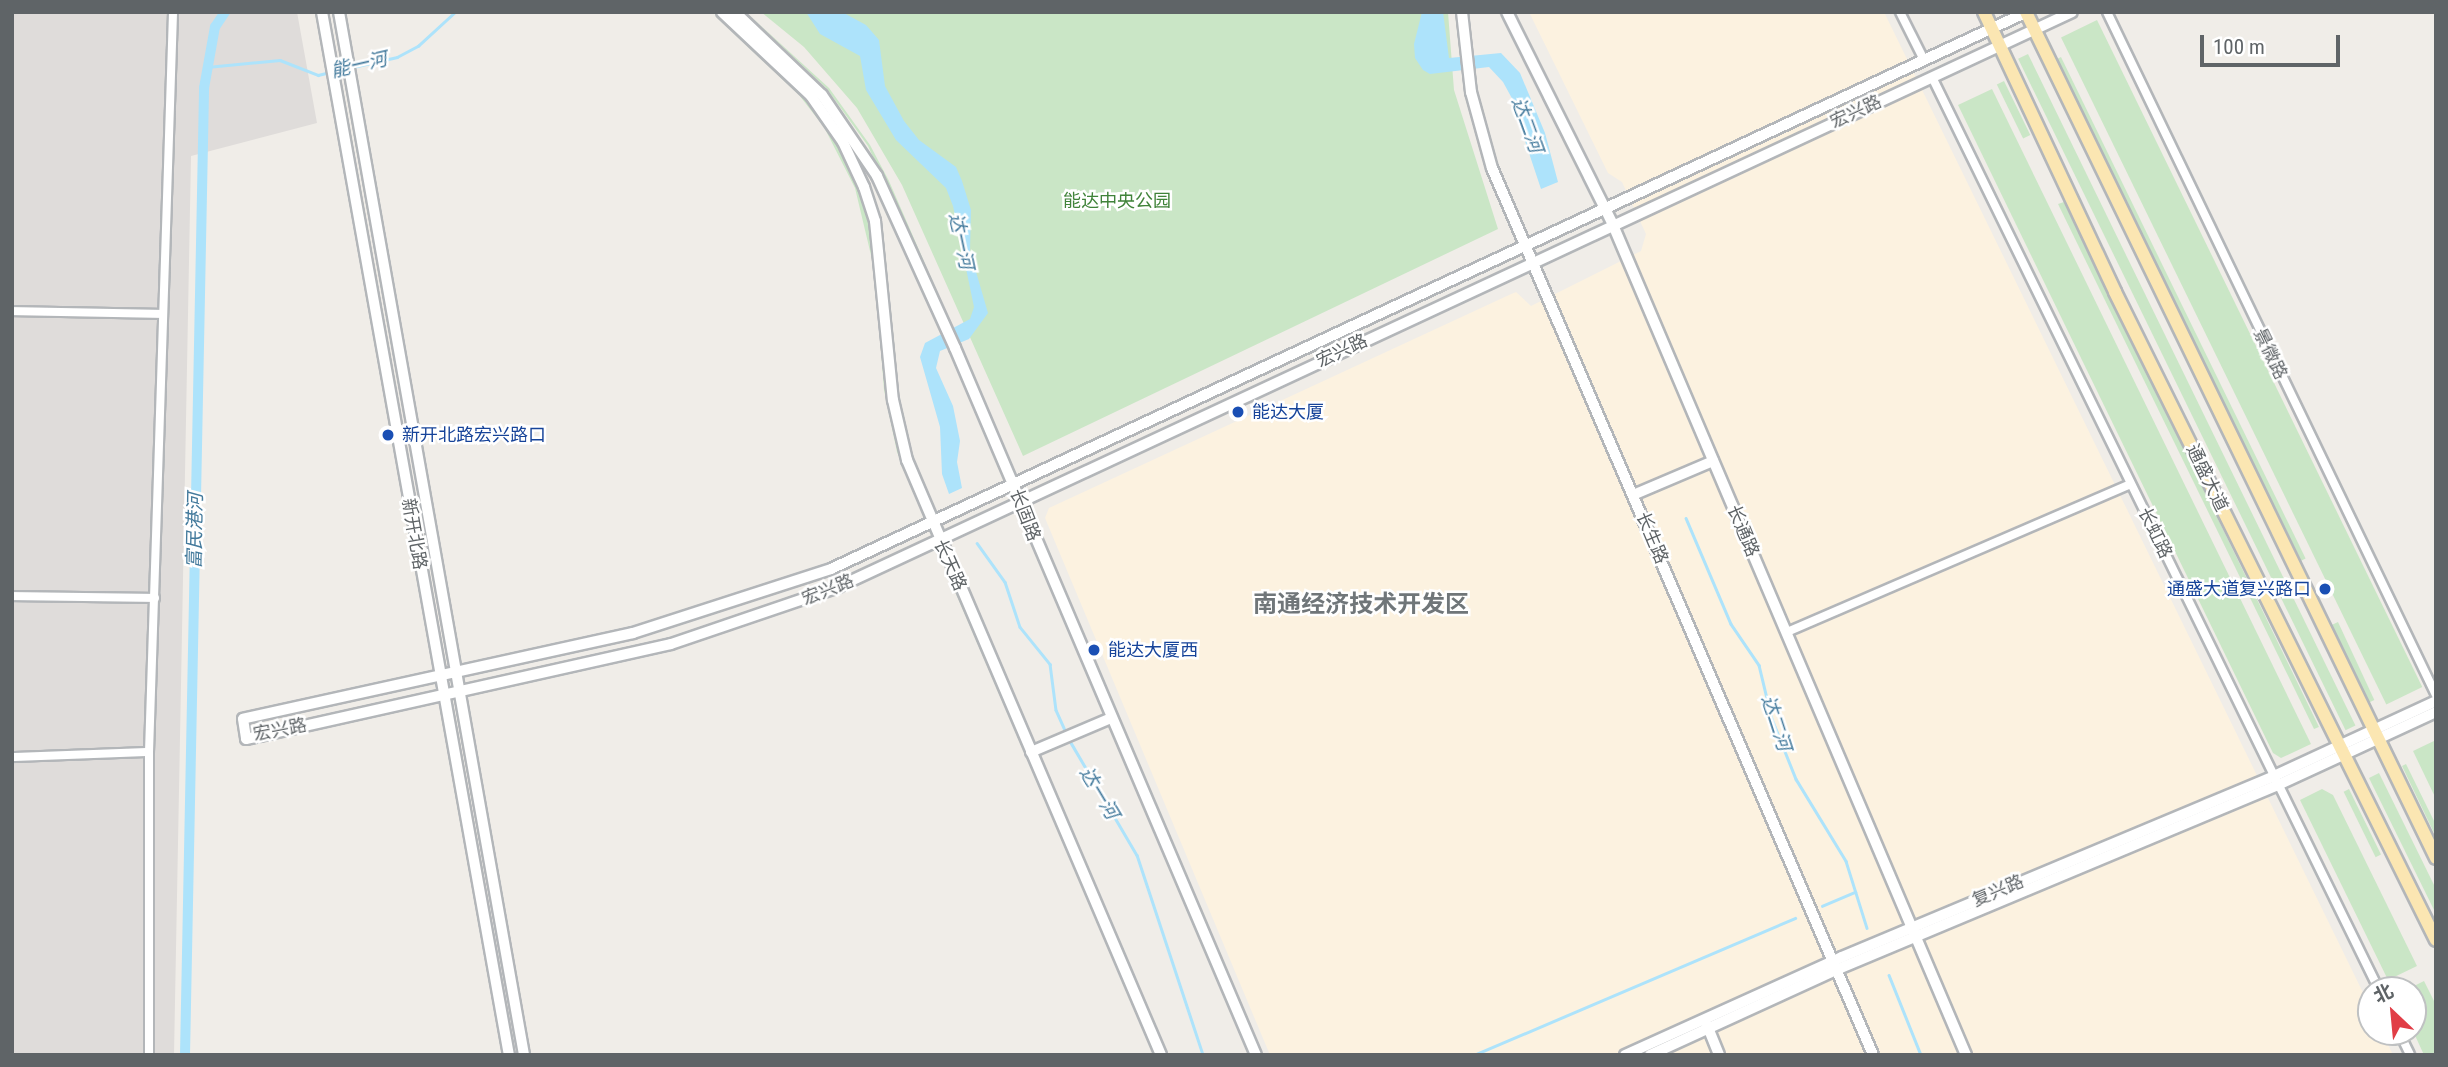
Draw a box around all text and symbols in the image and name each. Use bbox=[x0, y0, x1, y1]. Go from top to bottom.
scale bar bbox=[2203, 21, 2343, 65]
text: 100 m bbox=[2213, 35, 2265, 59]
water label: 能一河 bbox=[329, 47, 389, 83]
street label: 宏兴路 bbox=[1827, 91, 1885, 133]
water label: 达二河 bbox=[1507, 94, 1547, 156]
park label: 能达中央公园 bbox=[1063, 190, 1171, 212]
water label: 达一河 bbox=[944, 211, 978, 271]
street label: 景微路 bbox=[2248, 325, 2292, 383]
street label: 宏兴路 bbox=[1313, 330, 1371, 372]
place label: 能达大厦 bbox=[1252, 401, 1324, 423]
marker: 能达大厦 bbox=[1230, 404, 1246, 420]
place label: 新开北路宏兴路口 bbox=[402, 424, 546, 446]
marker: 新开北路宏兴路口 bbox=[380, 427, 396, 443]
street label: 通盛大道 bbox=[2182, 441, 2232, 515]
street label: 长固路 bbox=[1005, 486, 1045, 544]
water label: 富民港河 bbox=[183, 493, 207, 569]
street label: 新开北路 bbox=[397, 497, 431, 571]
street label: 长通路 bbox=[1723, 502, 1763, 560]
street label: 长虹路 bbox=[2133, 504, 2177, 562]
street label: 长生路 bbox=[1632, 509, 1672, 567]
street label: 长天路 bbox=[929, 536, 971, 594]
street label: 宏兴路 bbox=[799, 570, 857, 610]
place label: 通盛大道复兴路口 bbox=[2167, 578, 2311, 600]
marker: 通盛大道复兴路口 bbox=[2317, 581, 2333, 597]
district label: 南通经济技术开发区 bbox=[1253, 591, 1469, 619]
place label: 能达大厦西 bbox=[1108, 639, 1198, 661]
marker: 能达大厦西 bbox=[1086, 642, 1102, 658]
water label: 达二河 bbox=[1756, 692, 1796, 754]
street label: 宏兴路 bbox=[251, 714, 309, 746]
water label: 达一河 bbox=[1075, 763, 1123, 823]
street label: 复兴路 bbox=[1969, 871, 2027, 911]
north arrow bbox=[2357, 976, 2427, 1046]
text: 北 bbox=[2370, 979, 2397, 1008]

